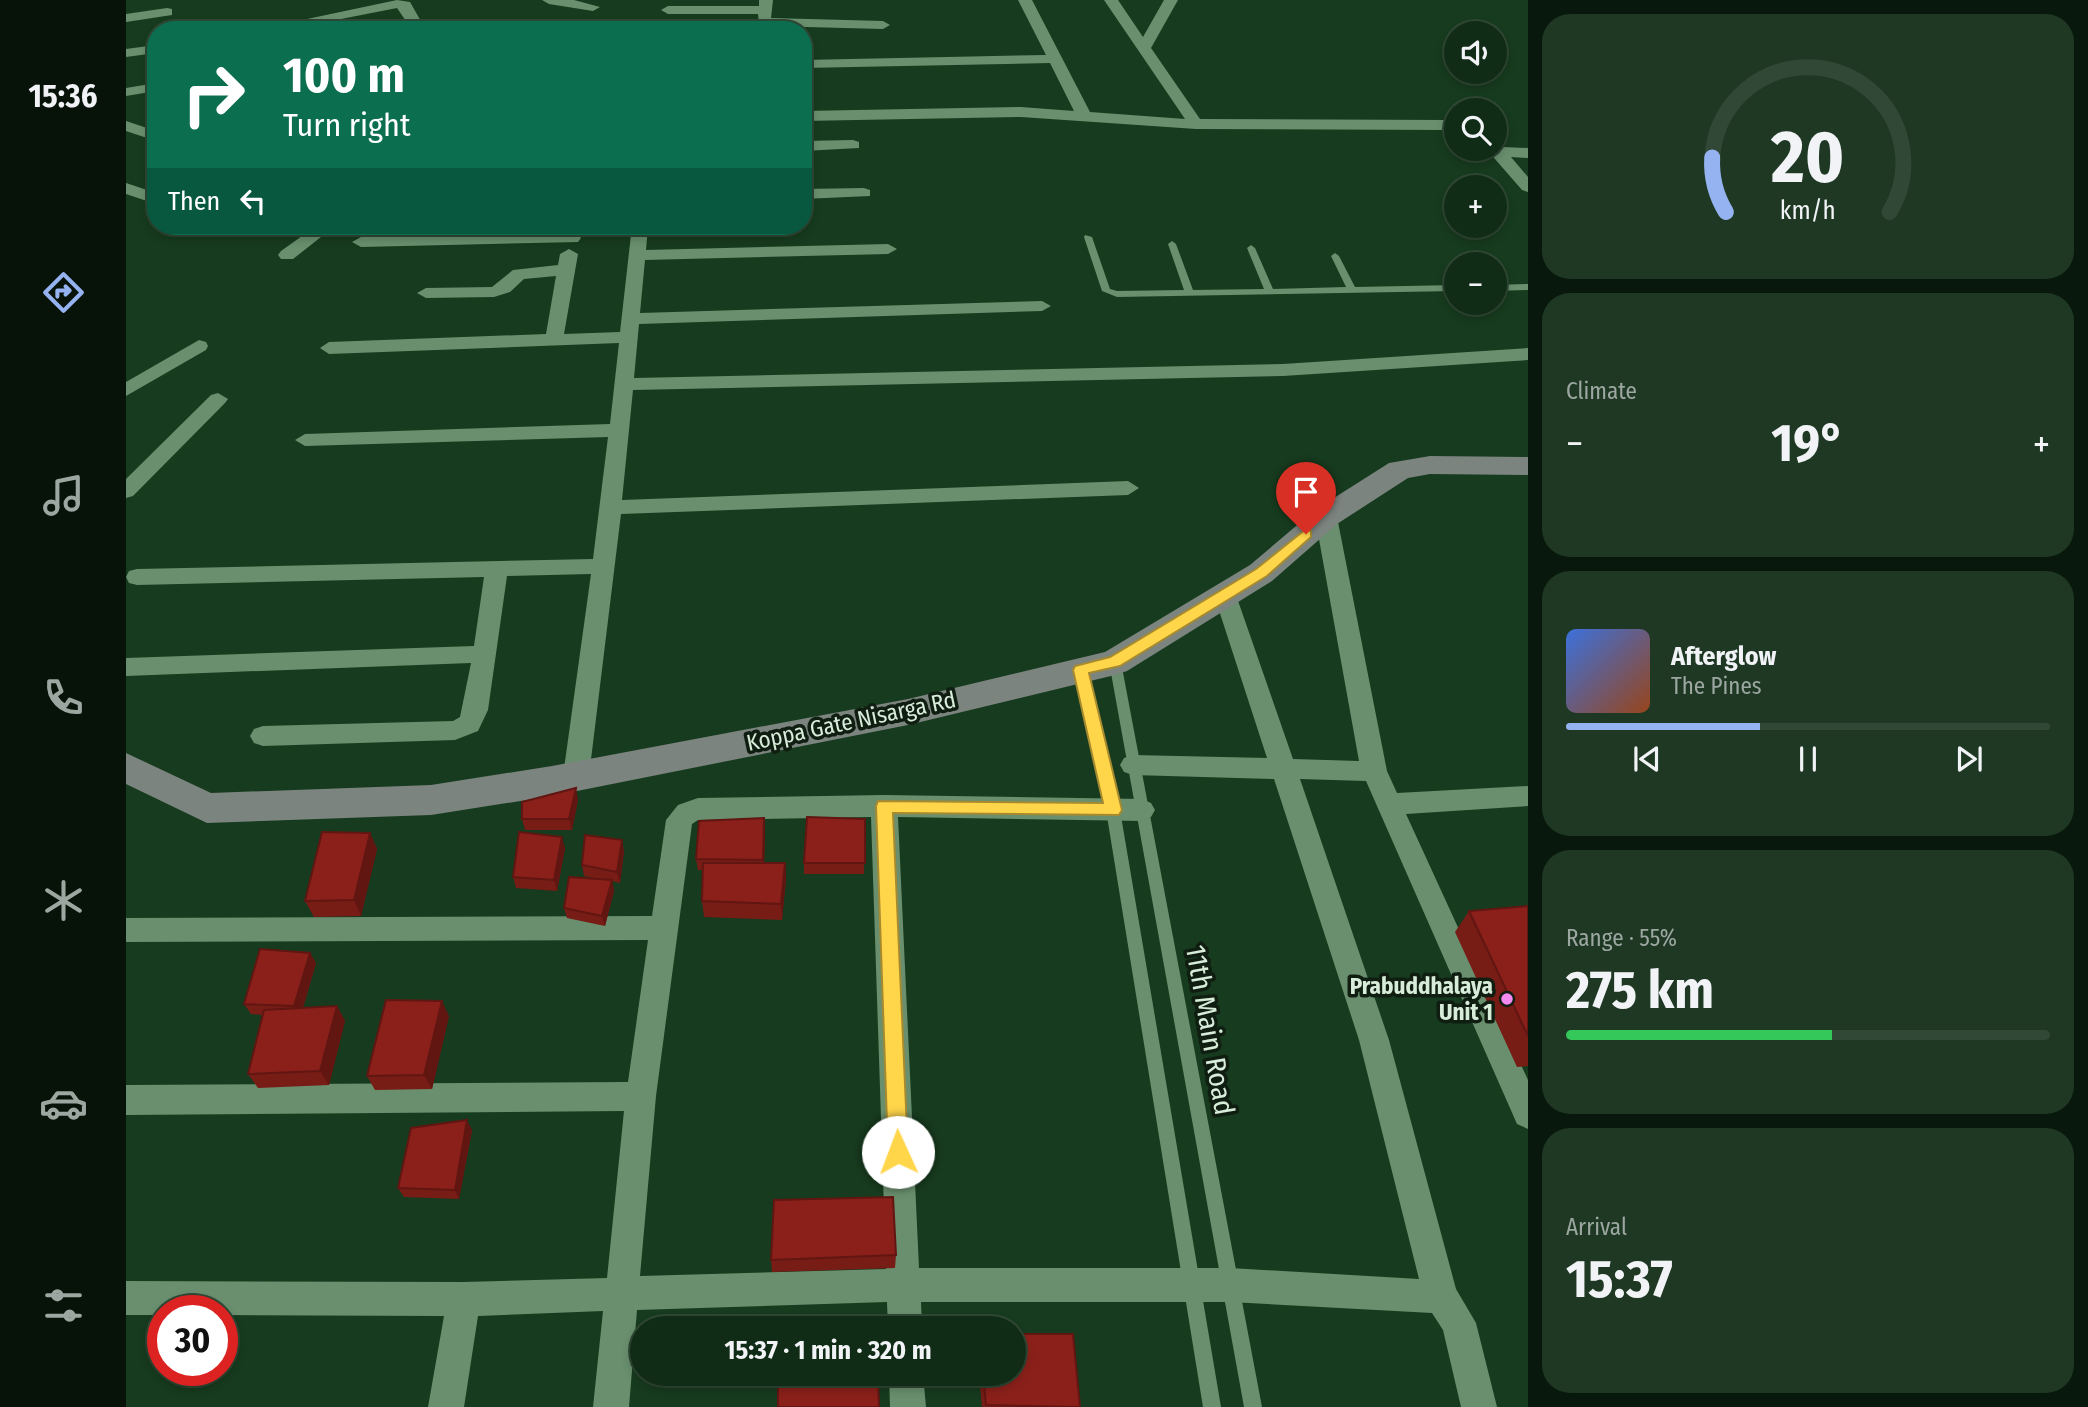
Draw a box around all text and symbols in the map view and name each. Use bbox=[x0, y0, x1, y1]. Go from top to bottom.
map controls bbox=[1444, 21, 1507, 315]
button: sound bbox=[1444, 21, 1507, 84]
text: 100 m bbox=[283, 46, 405, 105]
icon: right bbox=[168, 49, 259, 140]
text: 15:36 bbox=[29, 77, 97, 115]
button: search bbox=[1444, 98, 1507, 161]
text: Turn right bbox=[283, 106, 410, 144]
text: 20 bbox=[1770, 115, 1845, 202]
button: + bbox=[1444, 175, 1507, 238]
icon: left bbox=[234, 182, 272, 220]
text: Then bbox=[168, 186, 220, 217]
text: km/h bbox=[1780, 196, 1836, 226]
button: − bbox=[1444, 252, 1507, 315]
icon: directions bbox=[39, 268, 88, 317]
text: Climate bbox=[1566, 377, 1637, 405]
text: 19° bbox=[1771, 412, 1845, 475]
text: − bbox=[1566, 421, 1583, 467]
text: + bbox=[2033, 421, 2050, 467]
pin bbox=[1276, 462, 1336, 534]
icon: music bbox=[39, 471, 88, 520]
icon: arrive bbox=[1287, 473, 1325, 511]
text: Afterglow bbox=[1671, 641, 1776, 672]
text: The Pines bbox=[1671, 672, 1762, 700]
icon: phone bbox=[39, 673, 88, 722]
street label: Koppa Gate Nisarga Rd bbox=[744, 685, 958, 757]
icon: previous bbox=[1628, 740, 1666, 778]
icon: pause bbox=[1789, 740, 1827, 778]
icon: next bbox=[1950, 740, 1988, 778]
icon: climate bbox=[39, 876, 88, 925]
text: Range · 55% bbox=[1566, 924, 1677, 952]
street label: 11th Main Road bbox=[1179, 942, 1241, 1118]
text: 275 km bbox=[1566, 959, 1714, 1022]
place label: Prabuddhalaya Unit 1 bbox=[1350, 972, 1493, 1026]
marker: Prabuddhalaya Unit 1 bbox=[1499, 991, 1515, 1007]
icon: car bbox=[39, 1079, 88, 1128]
position arrow bbox=[861, 1115, 935, 1189]
text: Arrival bbox=[1566, 1213, 1627, 1241]
text: 15:37 bbox=[1566, 1248, 1673, 1311]
icon: filters bbox=[39, 1281, 88, 1330]
speed limit sign: 30 bbox=[147, 1295, 238, 1386]
text: 15:37 · 1 min · 320 m bbox=[724, 1335, 932, 1366]

